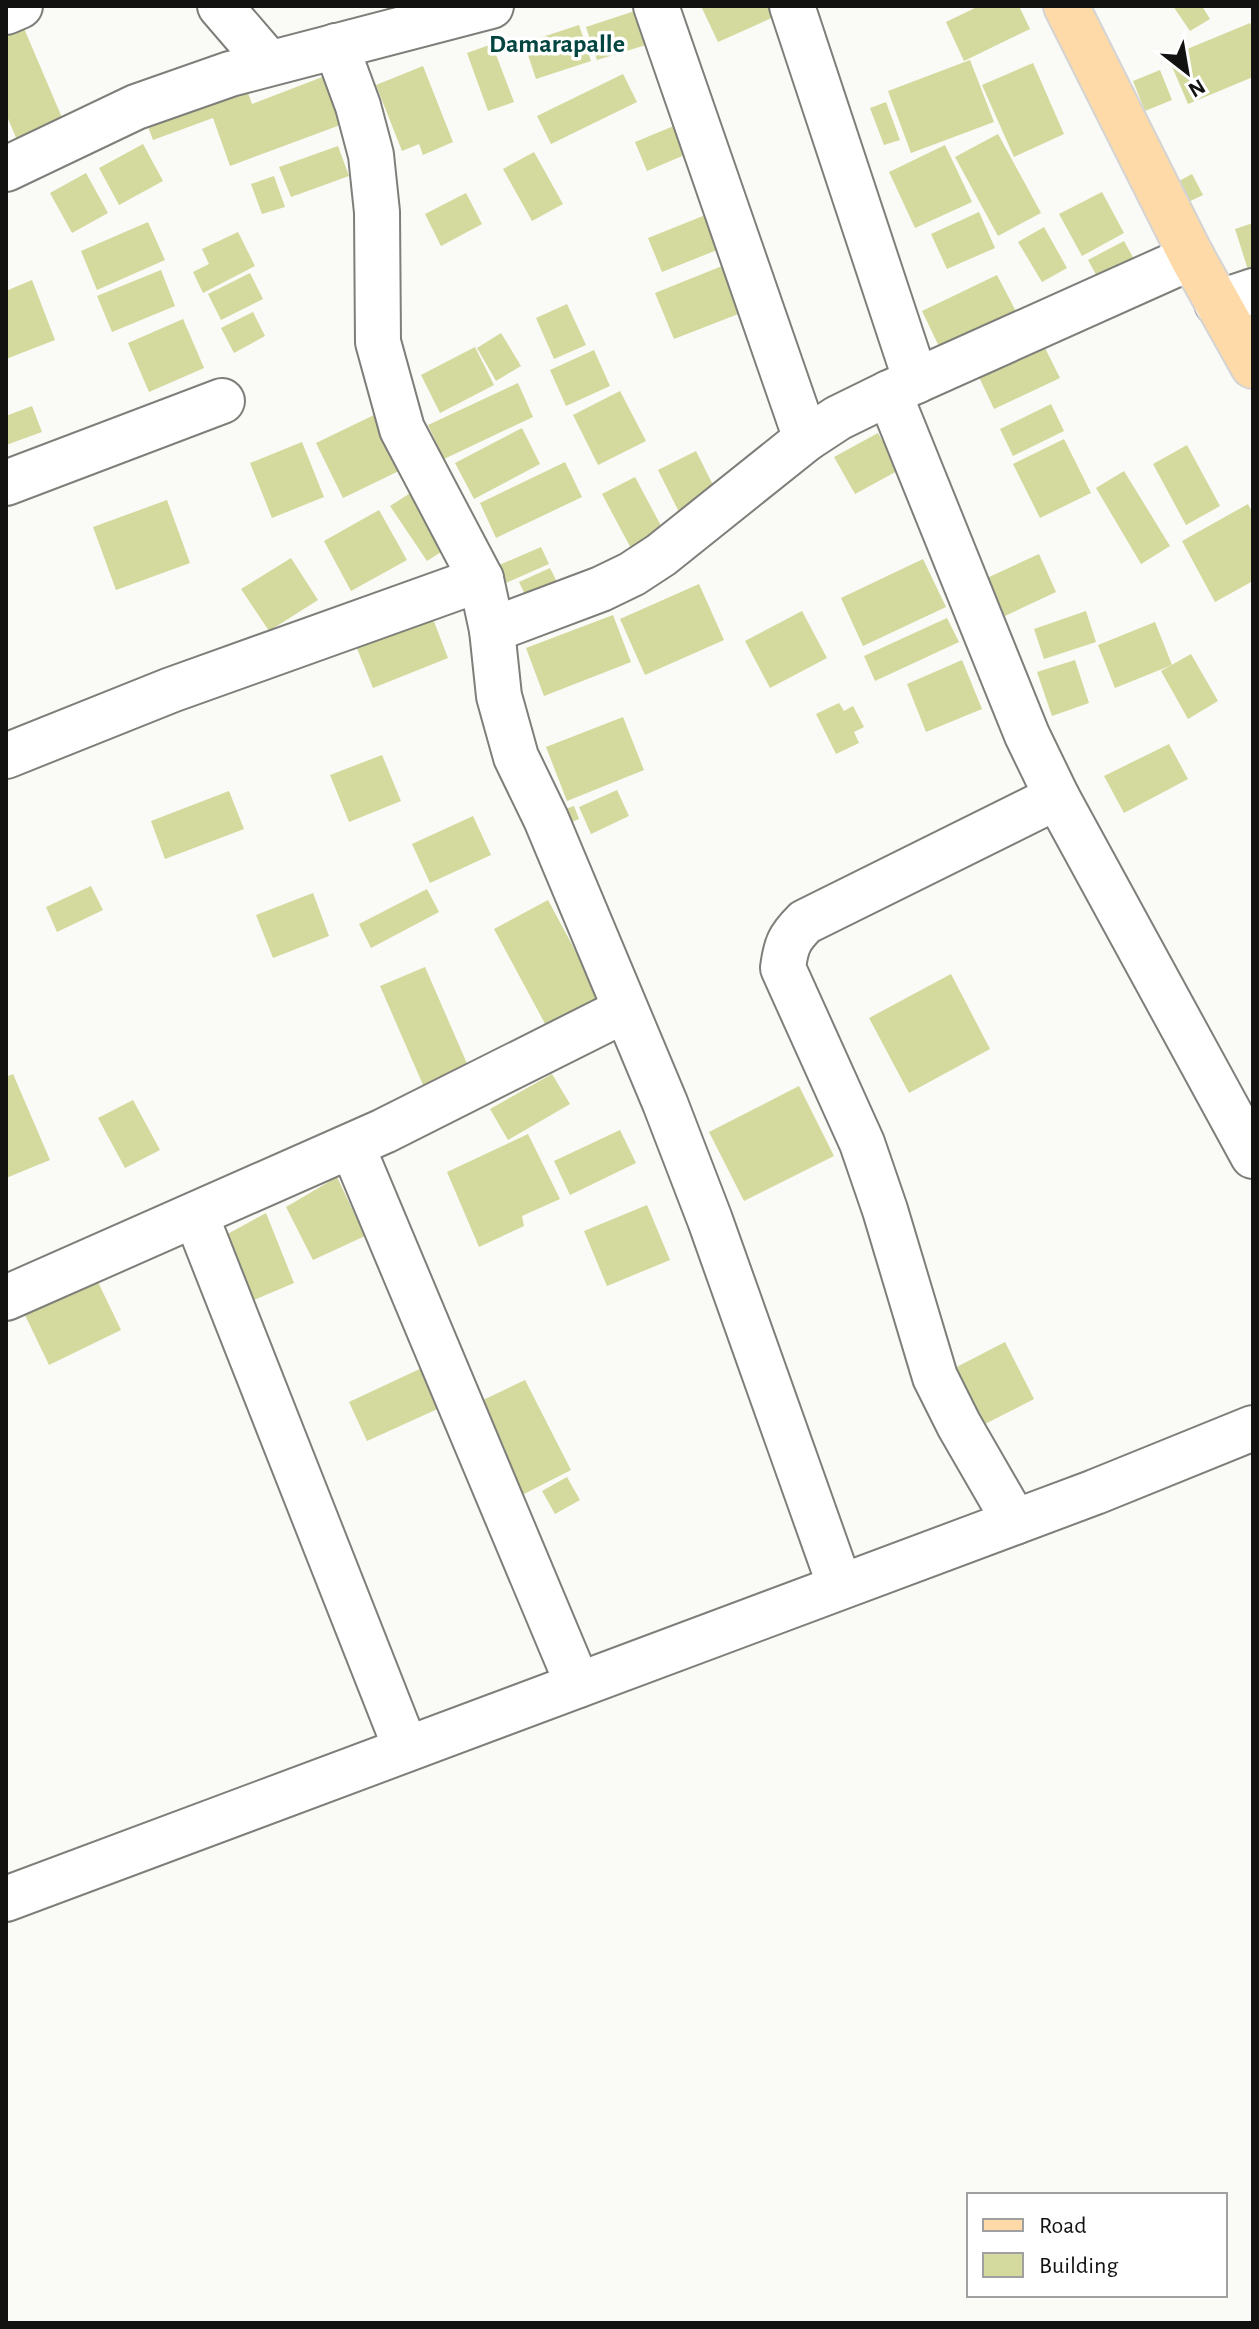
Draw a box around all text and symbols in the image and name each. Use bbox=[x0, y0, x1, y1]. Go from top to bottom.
district label: Damarapalle bbox=[489, 31, 625, 57]
north arrow bbox=[1147, 32, 1227, 112]
text: N bbox=[1185, 75, 1209, 102]
legend bbox=[967, 2193, 1227, 2297]
text: Road bbox=[1039, 2214, 1087, 2238]
text: Building bbox=[1039, 2254, 1118, 2278]

